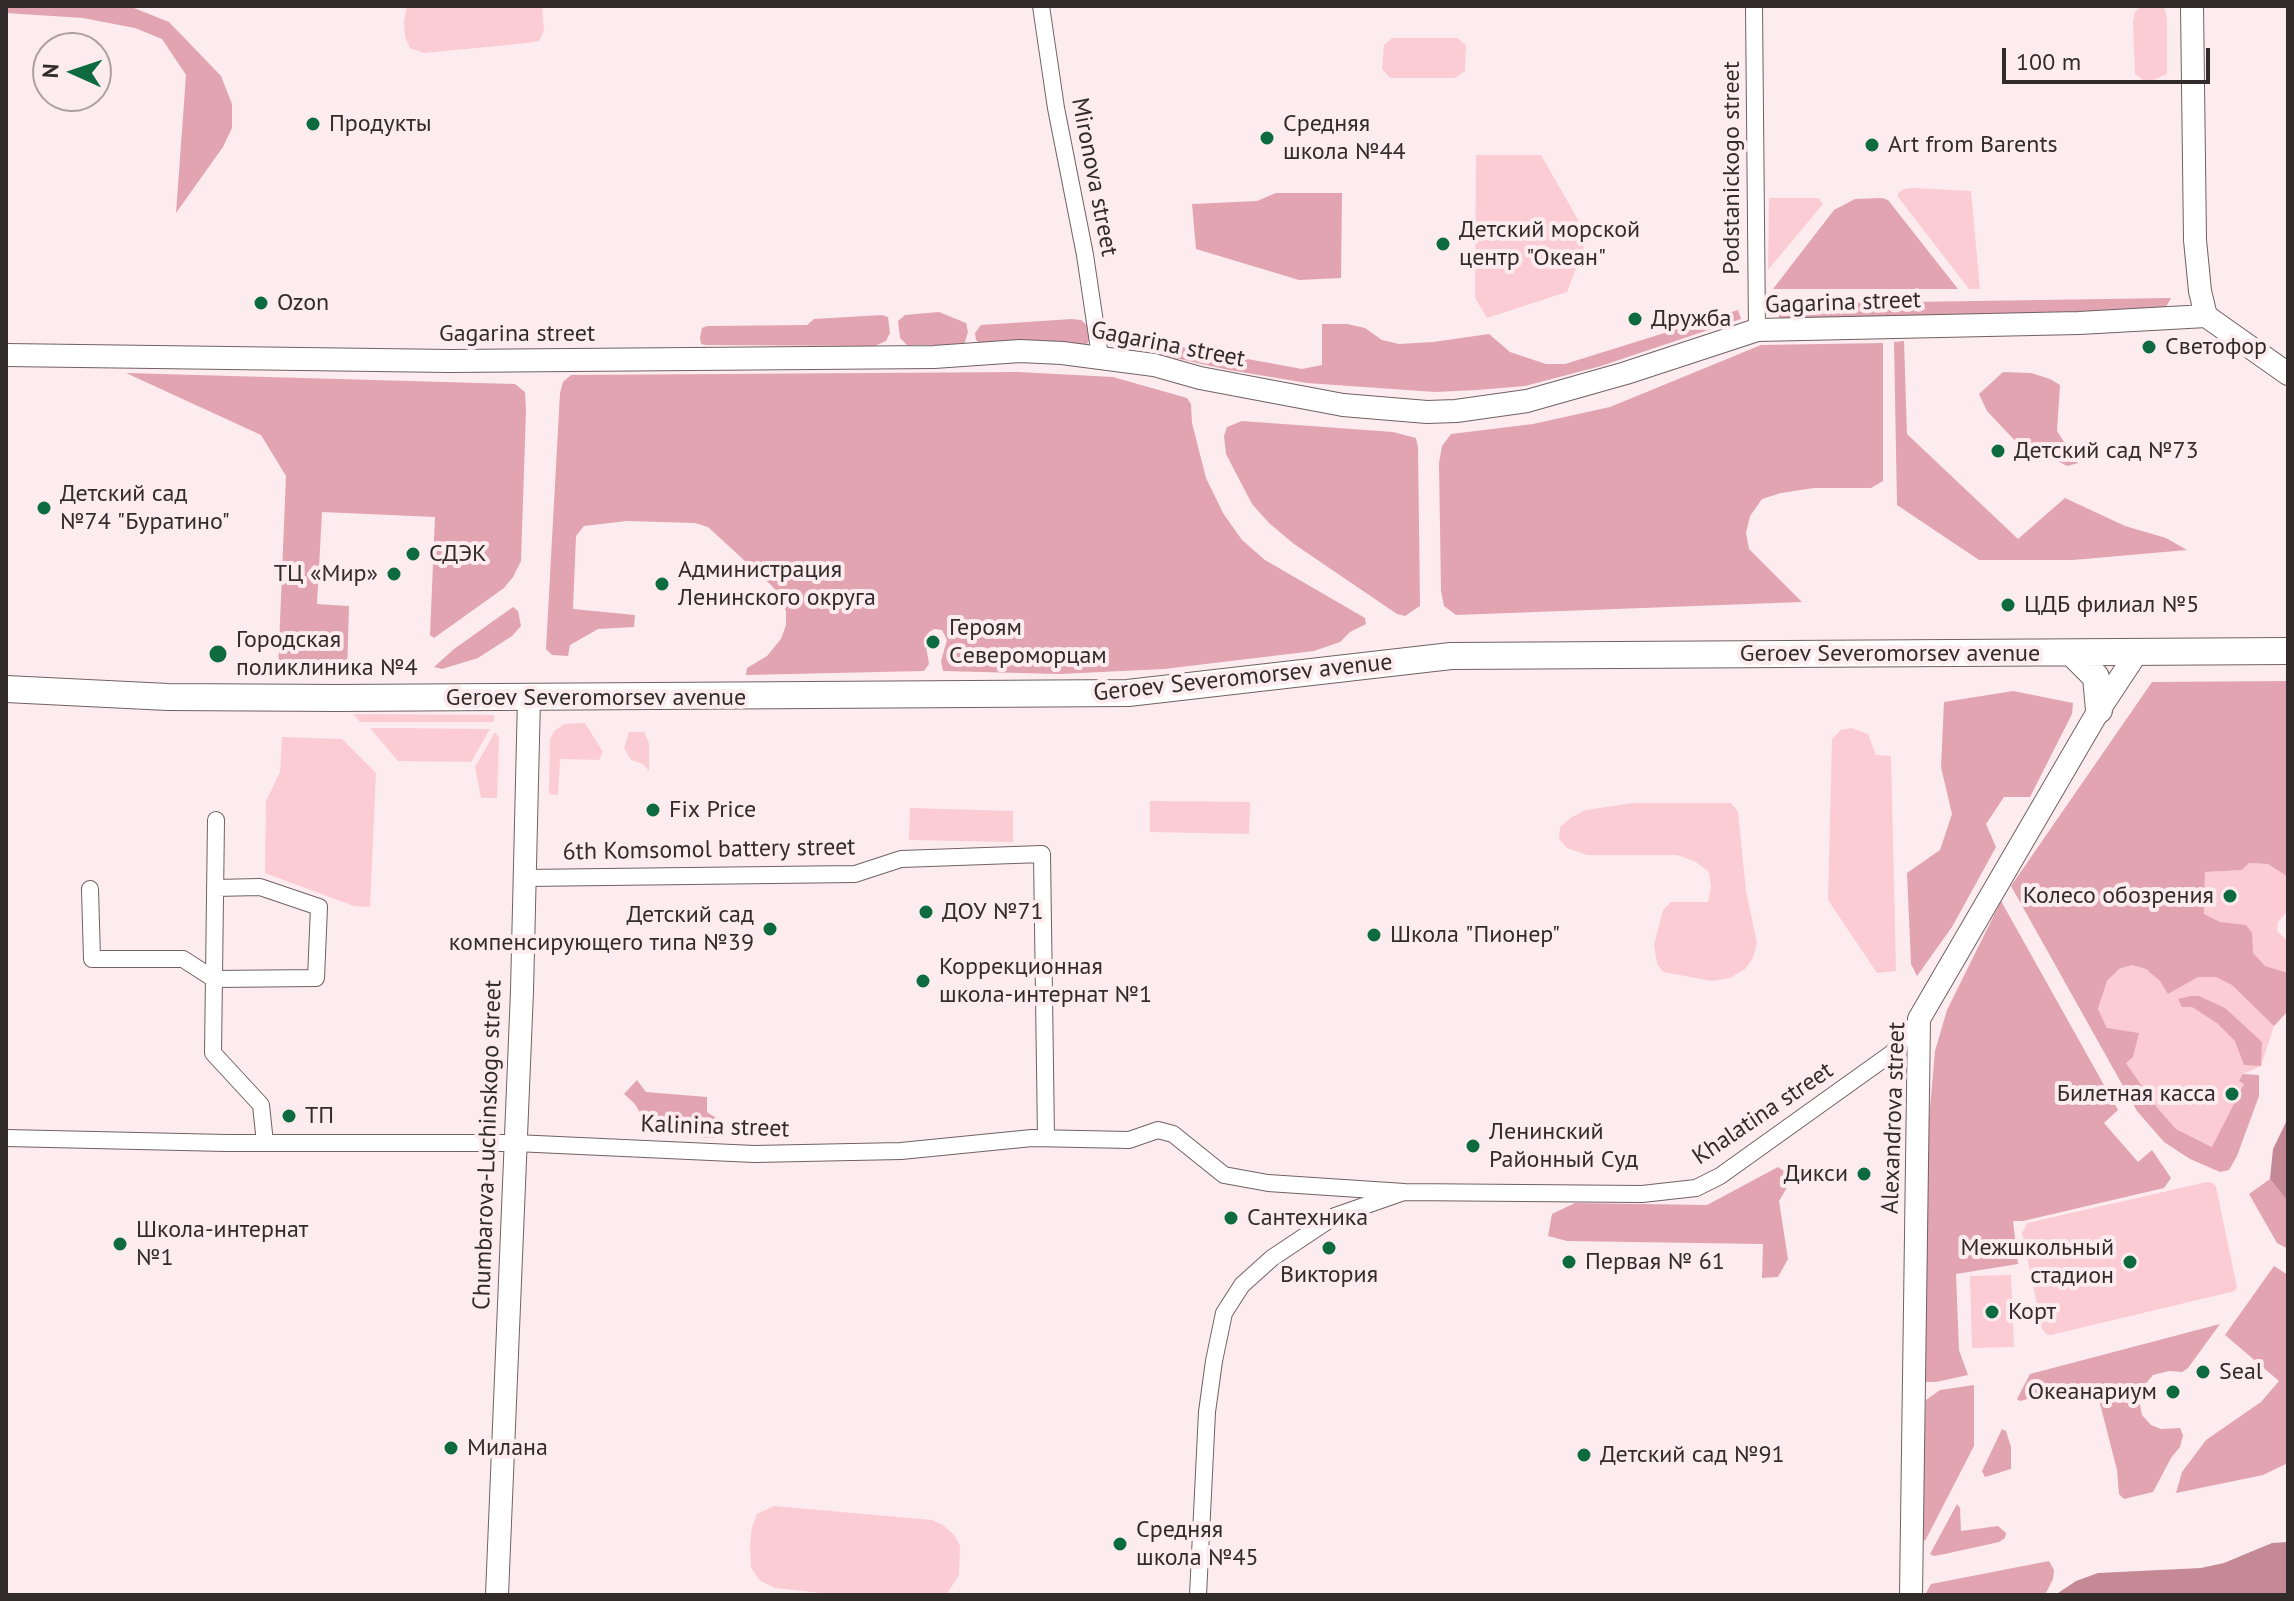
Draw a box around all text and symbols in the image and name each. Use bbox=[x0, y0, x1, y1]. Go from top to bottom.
north arrow bbox=[32, 32, 112, 112]
scale bar bbox=[2006, 32, 2214, 82]
text: 100 m bbox=[2016, 46, 2081, 77]
street label: Podstanickogo street bbox=[1718, 61, 1746, 275]
text: N bbox=[36, 63, 64, 79]
street label: Mironova street bbox=[1065, 95, 1123, 259]
place label: Продукты bbox=[329, 110, 432, 138]
place label: Средняя школа №44 bbox=[1283, 110, 1406, 166]
marker: Продукты bbox=[304, 115, 322, 133]
marker: Средняя школа №44 bbox=[1258, 129, 1276, 147]
place label: Art from Barents bbox=[1888, 131, 2058, 159]
marker: Art from Barents bbox=[1863, 136, 1881, 154]
place label: Детский морской центр "Океан" bbox=[1459, 216, 1640, 272]
marker: Детский морской центр "Океан" bbox=[1434, 235, 1452, 253]
street label: Gagarina street bbox=[1765, 286, 1921, 320]
place label: Ozon bbox=[277, 289, 329, 317]
marker: Ozon bbox=[252, 294, 270, 312]
place label: Дружба bbox=[1651, 305, 1732, 333]
marker: Дружба bbox=[1626, 310, 1644, 328]
street label: Gagarina street bbox=[1089, 316, 1247, 374]
street label: Gagarina street bbox=[439, 320, 595, 348]
place label: Светофор bbox=[2165, 333, 2267, 361]
marker: Светофор bbox=[2140, 338, 2158, 356]
place label: Детский сад №73 bbox=[2014, 437, 2199, 465]
marker: Детский сад №73 bbox=[1989, 442, 2007, 460]
place label: Детский сад №74 "Буратино" bbox=[60, 480, 230, 536]
marker: Детский сад №74 "Буратино" bbox=[35, 499, 53, 517]
place label: СДЭК bbox=[429, 540, 487, 568]
marker: СДЭК bbox=[404, 545, 422, 563]
place label: Администрация Ленинского округа bbox=[678, 556, 876, 612]
place label: ТЦ «Мир» bbox=[274, 560, 378, 588]
marker: ТЦ «Мир» bbox=[385, 565, 403, 583]
marker: Администрация Ленинского округа bbox=[653, 575, 671, 593]
place label: ЦДБ филиал №5 bbox=[2024, 591, 2199, 619]
marker: ЦДБ филиал №5 bbox=[1999, 596, 2017, 614]
place label: Героям Cевероморцам bbox=[949, 614, 1107, 670]
place label: Городская поликлиника №4 bbox=[236, 626, 418, 682]
marker: Героям Cевероморцам bbox=[924, 633, 942, 651]
street label: Geroev Severomorsev avenue bbox=[1740, 640, 2040, 668]
marker: Городская поликлиника №4 bbox=[207, 643, 229, 665]
street label: Geroev Severomorsev avenue bbox=[1092, 648, 1394, 708]
street label: Geroev Severomorsev avenue bbox=[446, 684, 746, 712]
place label: Fix Price bbox=[669, 796, 756, 824]
marker: Fix Price bbox=[644, 801, 662, 819]
street label: 6th Komsomol battery street bbox=[562, 833, 856, 867]
place label: Колесо обозрения bbox=[2023, 882, 2214, 910]
marker: Колесо обозрения bbox=[2221, 887, 2239, 905]
place label: ДОУ №71 bbox=[942, 898, 1044, 926]
place label: Детский сад компенсирующего типа №39 bbox=[449, 901, 754, 957]
marker: ДОУ №71 bbox=[917, 903, 935, 921]
marker: Детский сад компенсирующего типа №39 bbox=[761, 920, 779, 938]
place label: Школа "Пионер" bbox=[1390, 921, 1560, 949]
marker: Школа "Пионер" bbox=[1365, 926, 1383, 944]
place label: Коррекционная школа-интернат №1 bbox=[939, 953, 1152, 1009]
marker: Коррекционная школа-интернат №1 bbox=[914, 972, 932, 990]
street label: Chumbarova-Luchinskogo street bbox=[468, 979, 508, 1311]
street label: Alexandrova street bbox=[1876, 1021, 1912, 1215]
street label: Khalatina street bbox=[1687, 1056, 1839, 1172]
place label: Билетная касса bbox=[2057, 1080, 2216, 1108]
marker: Билетная касса bbox=[2223, 1085, 2241, 1103]
place label: ТП bbox=[305, 1102, 334, 1130]
marker: ТП bbox=[280, 1107, 298, 1125]
street label: Kalinina street bbox=[640, 1110, 790, 1144]
place label: Ленинский Районный Суд bbox=[1489, 1118, 1638, 1174]
marker: Ленинский Районный Суд bbox=[1464, 1137, 1482, 1155]
place label: Дикси bbox=[1784, 1160, 1848, 1188]
marker: Дикси bbox=[1855, 1165, 1873, 1183]
place label: Сантехника bbox=[1247, 1204, 1368, 1232]
marker: Сантехника bbox=[1222, 1209, 1240, 1227]
place label: Школа-интернат №1 bbox=[136, 1216, 308, 1272]
place label: Межшкольный стадион bbox=[1960, 1234, 2114, 1290]
marker: Школа-интернат №1 bbox=[111, 1235, 129, 1253]
marker: Виктория bbox=[1320, 1239, 1338, 1257]
place label: Первая № 61 bbox=[1585, 1248, 1725, 1276]
marker: Первая № 61 bbox=[1560, 1253, 1578, 1271]
marker: Межшкольный стадион bbox=[2121, 1253, 2139, 1271]
place label: Виктория bbox=[1280, 1261, 1378, 1289]
place label: Корт bbox=[2008, 1298, 2056, 1326]
marker: Корт bbox=[1983, 1303, 2001, 1321]
place label: Seal bbox=[2219, 1358, 2263, 1386]
marker: Seal bbox=[2194, 1363, 2212, 1381]
place label: Океанариум bbox=[2028, 1378, 2157, 1406]
marker: Океанариум bbox=[2164, 1383, 2182, 1401]
place label: Милана bbox=[467, 1434, 548, 1462]
marker: Милана bbox=[442, 1439, 460, 1457]
place label: Детский сад №91 bbox=[1600, 1441, 1785, 1469]
marker: Детский сад №91 bbox=[1575, 1446, 1593, 1464]
place label: Средняя школа №45 bbox=[1136, 1516, 1259, 1572]
marker: Средняя школа №45 bbox=[1111, 1535, 1129, 1553]

